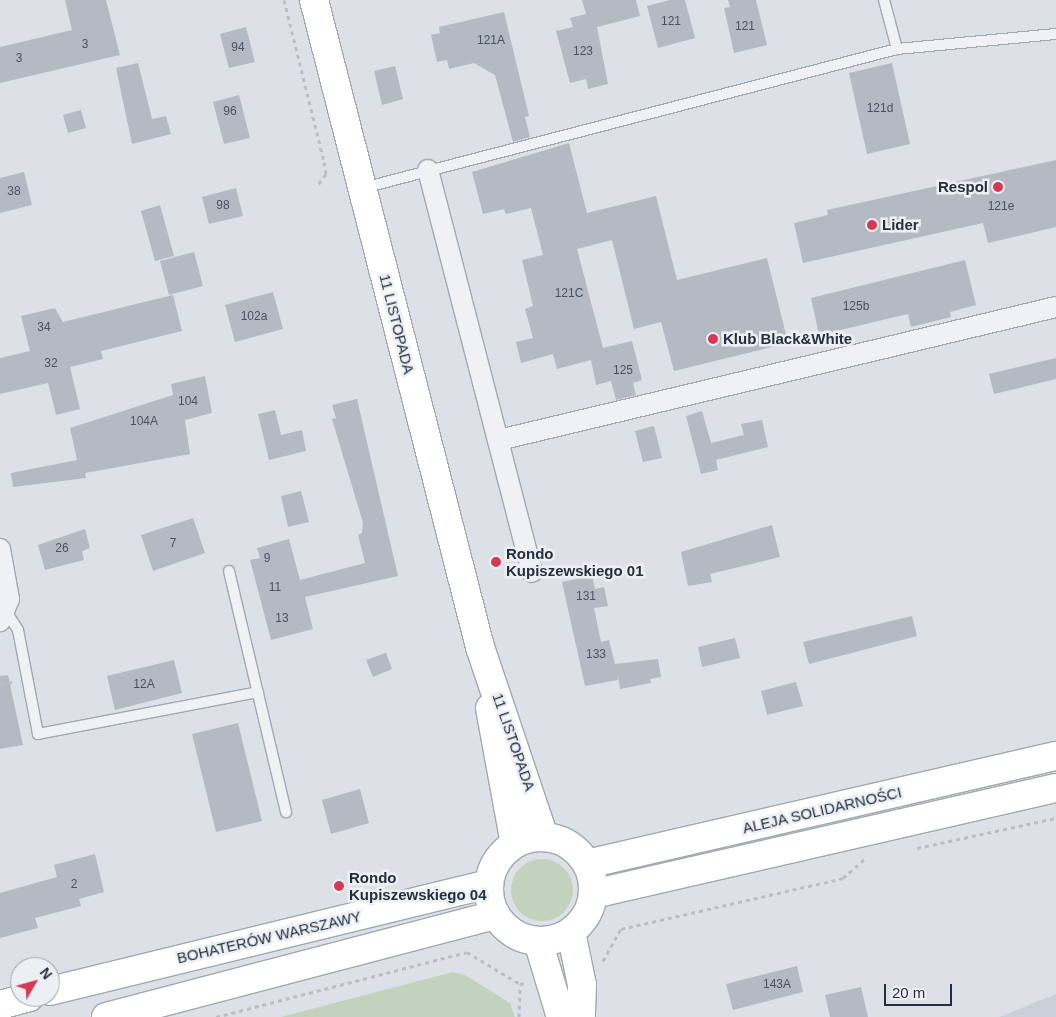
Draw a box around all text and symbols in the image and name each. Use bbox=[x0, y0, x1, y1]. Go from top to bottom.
house number: 121 bbox=[661, 15, 681, 29]
house number: 121 bbox=[735, 20, 755, 34]
house number: 121A bbox=[477, 34, 505, 48]
house number: 3 bbox=[82, 38, 88, 52]
house number: 94 bbox=[231, 41, 245, 55]
house number: 123 bbox=[573, 45, 593, 59]
house number: 3 bbox=[16, 52, 22, 66]
house number: 121d bbox=[867, 102, 893, 116]
house number: 96 bbox=[223, 105, 237, 119]
place label: Respol bbox=[938, 178, 988, 196]
marker: Respol bbox=[992, 181, 1004, 193]
house number: 38 bbox=[7, 185, 21, 199]
house number: 98 bbox=[216, 199, 230, 213]
house number: 121e bbox=[988, 200, 1014, 214]
place label: Lider bbox=[882, 216, 919, 234]
marker: Lider bbox=[866, 219, 878, 231]
street label: 11 LISTOPADA bbox=[376, 272, 418, 376]
house number: 121C bbox=[555, 287, 583, 301]
house number: 125b bbox=[843, 300, 869, 314]
house number: 102a bbox=[241, 310, 267, 324]
house number: 34 bbox=[37, 321, 51, 335]
place label: Klub Black&White bbox=[723, 330, 852, 348]
marker: Klub Black&White bbox=[707, 333, 719, 345]
house number: 32 bbox=[44, 357, 58, 371]
house number: 125 bbox=[613, 364, 633, 378]
house number: 104 bbox=[178, 395, 198, 409]
house number: 104A bbox=[130, 415, 158, 429]
house number: 7 bbox=[170, 537, 176, 551]
house number: 26 bbox=[55, 542, 69, 556]
place label: Rondo Kupiszewskiego 01 bbox=[506, 544, 644, 579]
house number: 9 bbox=[264, 552, 270, 566]
marker: Rondo Kupiszewskiego 01 bbox=[490, 556, 502, 568]
house number: 11 bbox=[269, 581, 281, 595]
house number: 131 bbox=[576, 590, 596, 604]
house number: 13 bbox=[275, 612, 289, 626]
house number: 133 bbox=[586, 648, 606, 662]
house number: 12A bbox=[133, 678, 155, 692]
street label: 11 LISTOPADA bbox=[489, 691, 539, 793]
street label: ALEJA SOLIDARNOŚCI bbox=[740, 783, 904, 837]
place label: Rondo Kupiszewskiego 04 bbox=[349, 868, 487, 903]
house number: 2 bbox=[71, 878, 77, 892]
marker: Rondo Kupiszewskiego 04 bbox=[333, 880, 345, 892]
street label: BOHATERÓW WARSZAWY bbox=[175, 907, 363, 967]
north arrow bbox=[10, 957, 60, 1007]
text: N bbox=[37, 964, 55, 982]
scale bar bbox=[886, 974, 954, 1006]
house number: 143A bbox=[763, 978, 791, 992]
text: 20 m bbox=[892, 984, 925, 1001]

